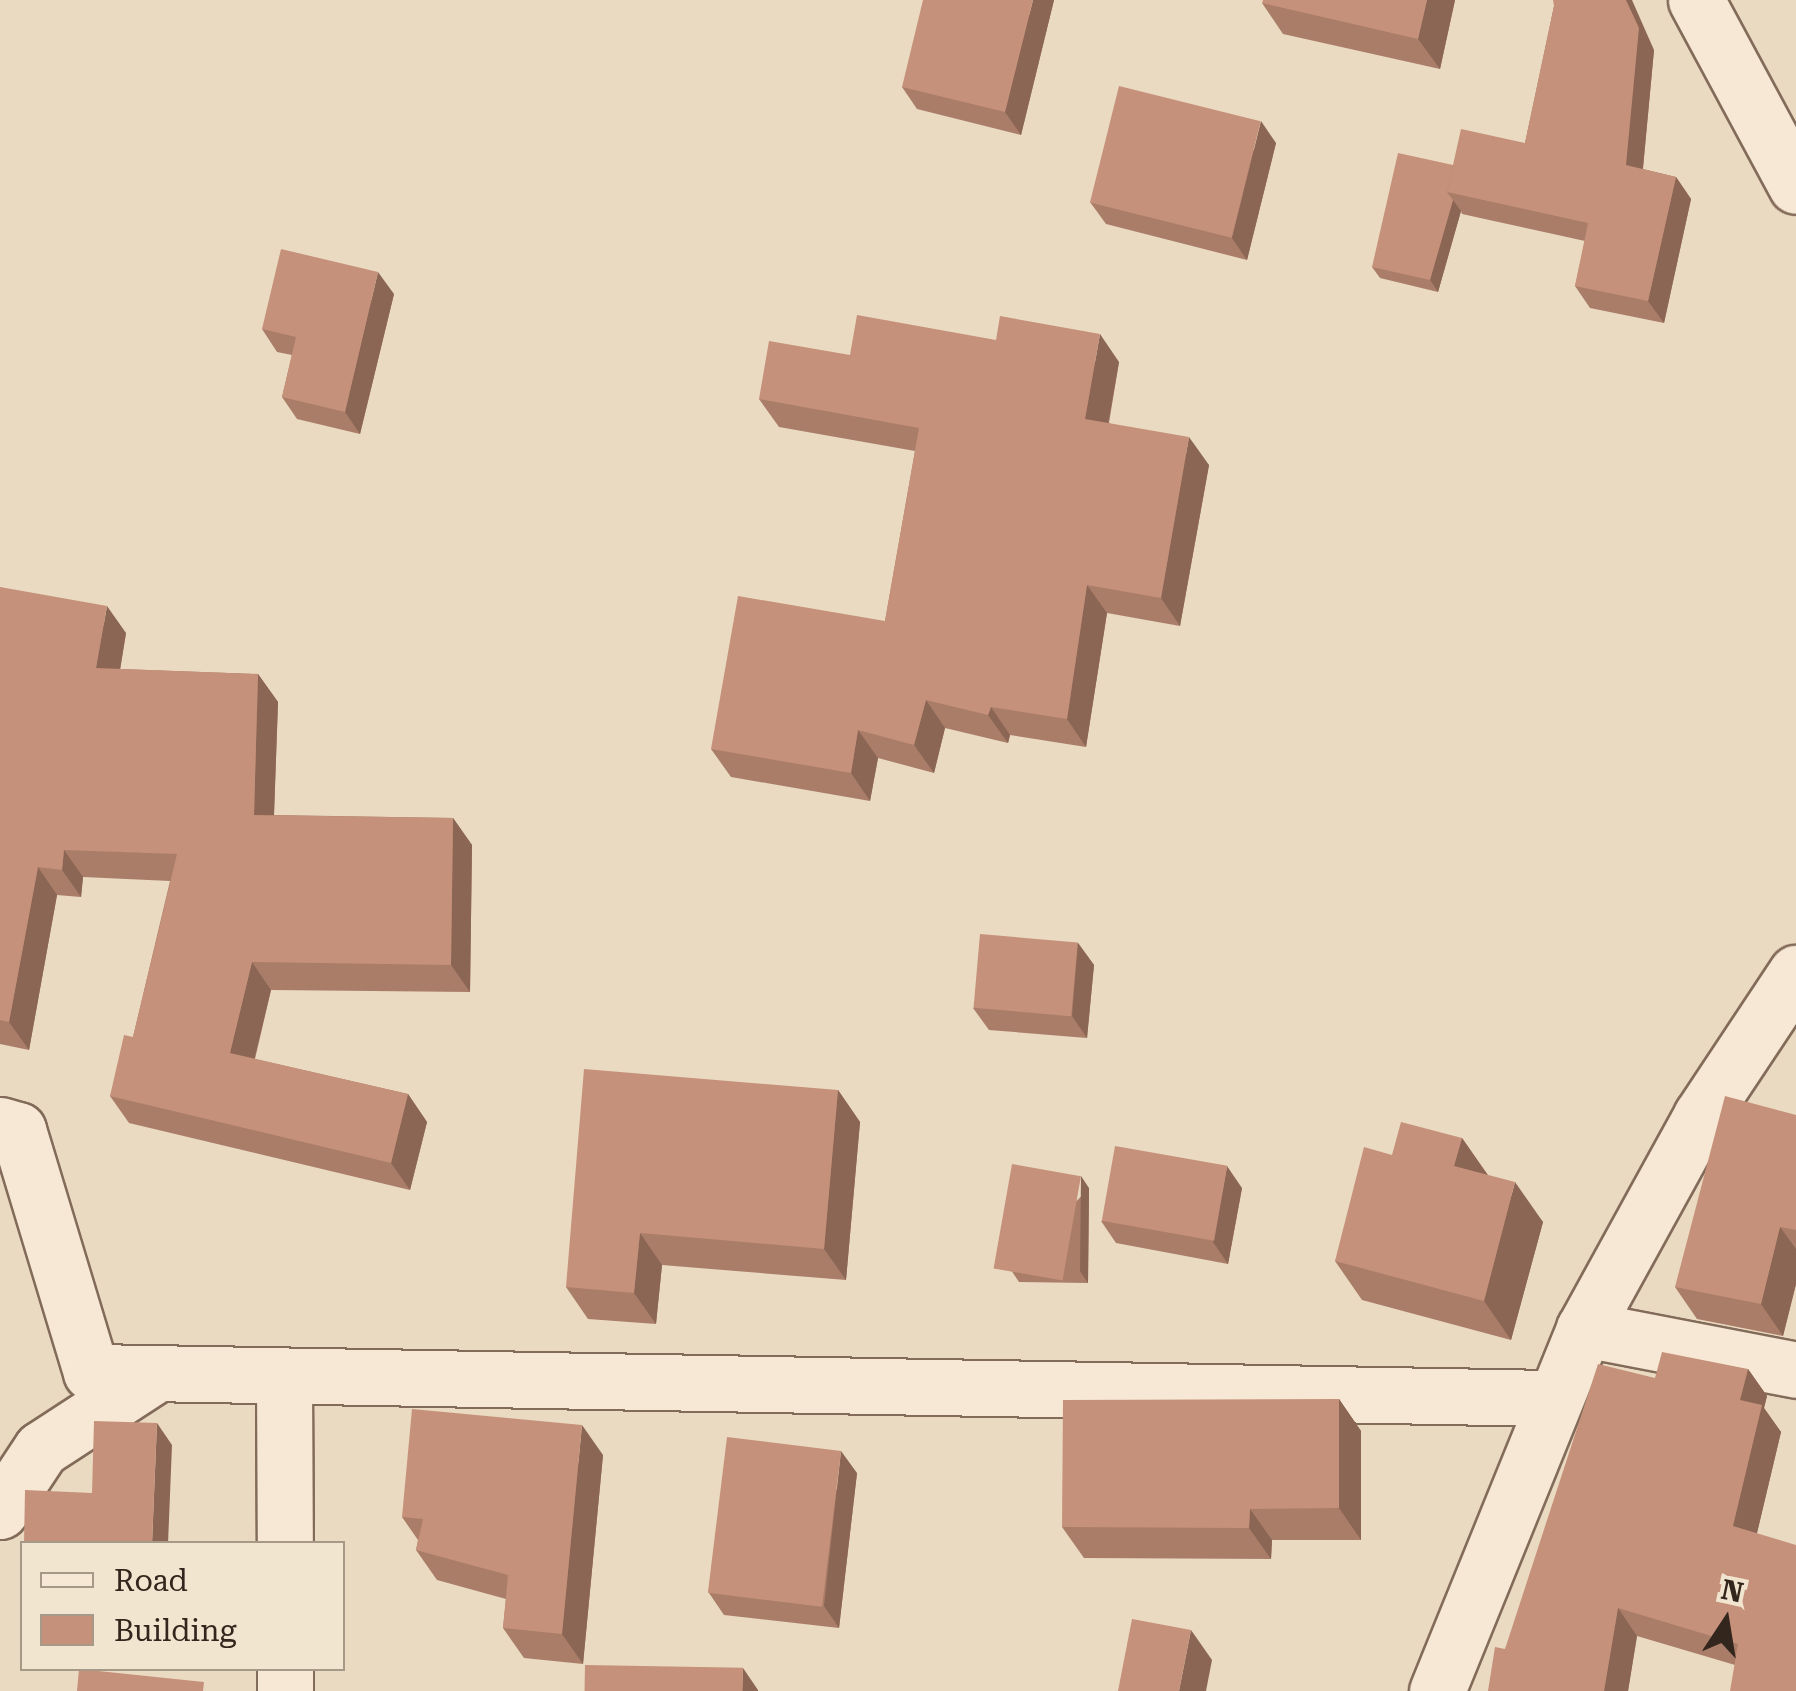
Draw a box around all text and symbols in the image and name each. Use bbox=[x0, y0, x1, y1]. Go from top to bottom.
legend bbox=[20, 1541, 345, 1671]
text: Road bbox=[114, 1563, 188, 1598]
north arrow bbox=[1676, 1571, 1776, 1671]
text: N bbox=[1718, 1573, 1746, 1610]
text: Building bbox=[114, 1613, 237, 1648]

